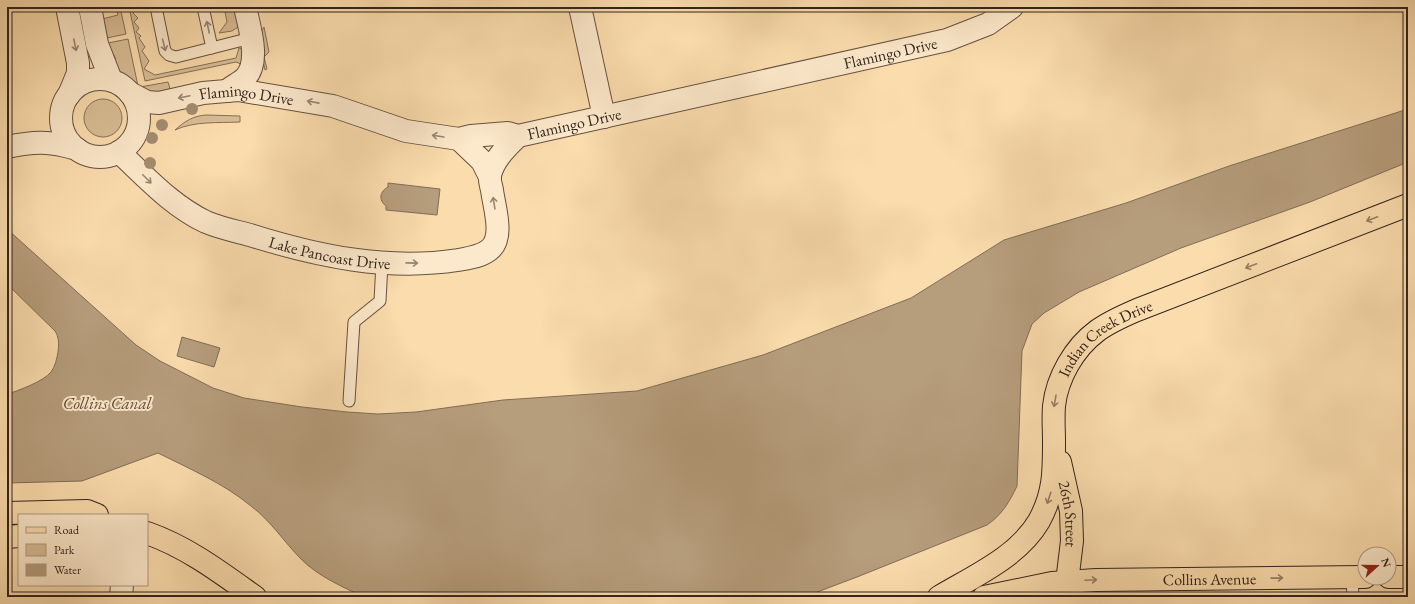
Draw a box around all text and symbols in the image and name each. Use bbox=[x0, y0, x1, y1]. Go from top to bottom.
one-way arrow bbox=[203, 21, 211, 34]
street label: Flamingo Drive bbox=[841, 33, 939, 74]
one-way arrow bbox=[71, 38, 79, 51]
one-way arrow bbox=[161, 38, 169, 51]
street label: Flamingo Drive bbox=[197, 80, 295, 110]
one-way arrow bbox=[178, 93, 191, 101]
one-way arrow bbox=[306, 98, 319, 106]
street label: Flamingo Drive bbox=[525, 103, 623, 145]
one-way arrow bbox=[432, 132, 445, 140]
one-way arrow bbox=[142, 174, 152, 184]
one-way arrow bbox=[490, 197, 498, 210]
one-way arrow bbox=[1366, 215, 1378, 223]
street label: Lake Pancoast Drive bbox=[266, 231, 391, 274]
one-way arrow bbox=[405, 259, 418, 267]
one-way arrow bbox=[1245, 263, 1257, 271]
street label: Indian Creek Drive bbox=[1053, 295, 1155, 380]
water label: Collins Canal bbox=[63, 392, 152, 414]
one-way arrow bbox=[1051, 394, 1059, 407]
street label: 26th Street bbox=[1054, 479, 1082, 548]
one-way arrow bbox=[1045, 492, 1052, 505]
legend bbox=[18, 514, 148, 586]
text: Road bbox=[54, 522, 80, 538]
text: Park bbox=[54, 542, 75, 558]
north arrow bbox=[1357, 546, 1397, 586]
text: N bbox=[1378, 556, 1395, 569]
text: Water bbox=[54, 562, 81, 578]
street label: Collins Avenue bbox=[1163, 568, 1256, 590]
one-way arrow bbox=[1270, 574, 1283, 582]
one-way arrow bbox=[1084, 577, 1097, 584]

